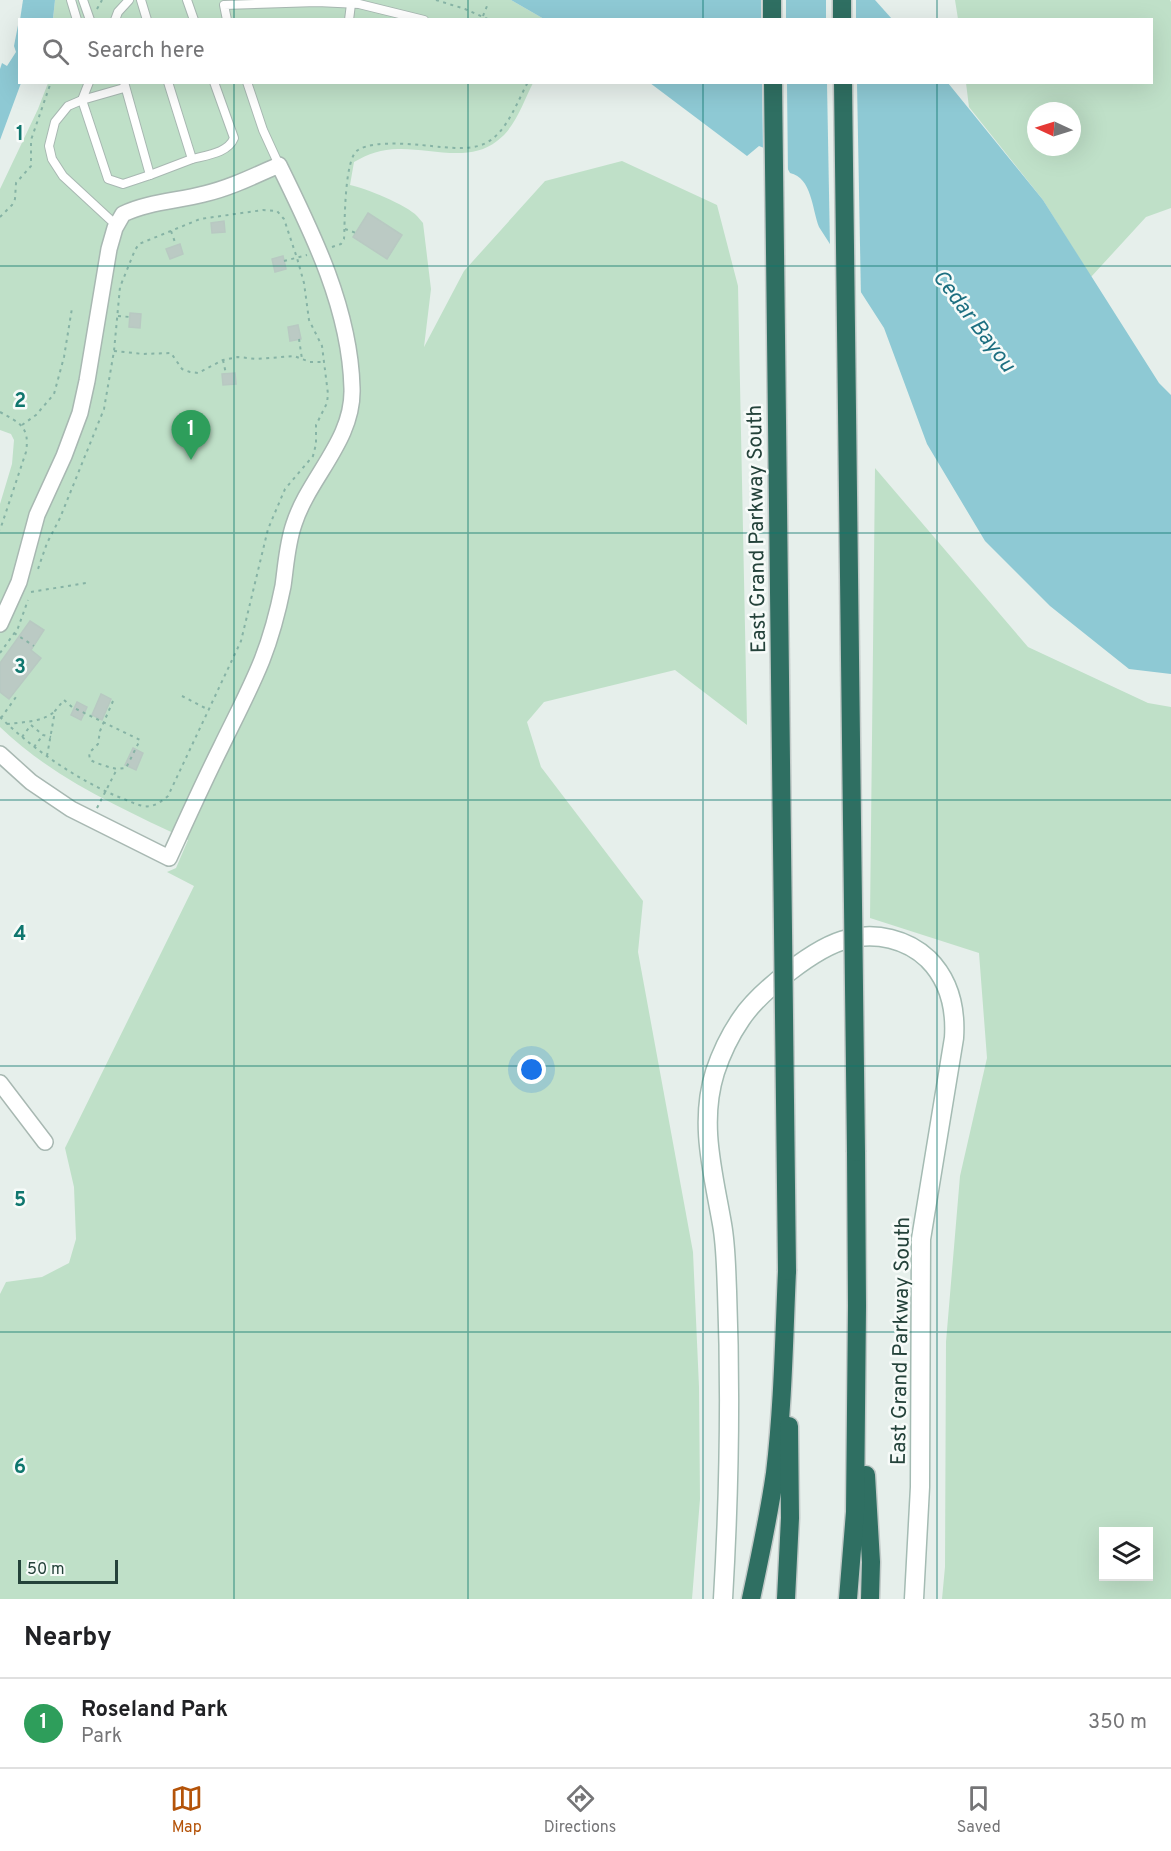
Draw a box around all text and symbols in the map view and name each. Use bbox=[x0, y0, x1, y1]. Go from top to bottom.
search box bbox=[18, 18, 1153, 84]
icon: search bbox=[39, 35, 72, 68]
text: Search here bbox=[87, 38, 205, 65]
north arrow bbox=[1027, 102, 1081, 156]
text: 1 bbox=[16, 122, 24, 148]
water label: Cedar Bayou bbox=[926, 265, 1021, 379]
text: 2 bbox=[14, 389, 26, 415]
street label: East Grand Parkway South bbox=[742, 405, 773, 653]
pin: 1 bbox=[172, 410, 210, 460]
text: 3 bbox=[14, 655, 26, 681]
text: 4 bbox=[14, 922, 26, 948]
your location bbox=[517, 1055, 546, 1084]
text: 5 bbox=[14, 1188, 26, 1214]
street label: East Grand Parkway South bbox=[886, 1217, 917, 1465]
text: 6 bbox=[14, 1455, 26, 1481]
map controls bbox=[1099, 1527, 1153, 1581]
button: layers bbox=[1099, 1527, 1153, 1581]
scale bar bbox=[18, 1557, 118, 1584]
text: 50 m bbox=[27, 1560, 65, 1580]
text: Nearby bbox=[24, 1622, 112, 1655]
text: Roseland Park bbox=[81, 1697, 228, 1724]
text: 1 bbox=[40, 1710, 48, 1736]
text: 350 m bbox=[1088, 1710, 1147, 1736]
text: Park bbox=[81, 1724, 122, 1750]
tab: Map bbox=[170, 1782, 203, 1838]
tab: Directions bbox=[544, 1782, 616, 1838]
tab: Saved bbox=[957, 1782, 1001, 1838]

